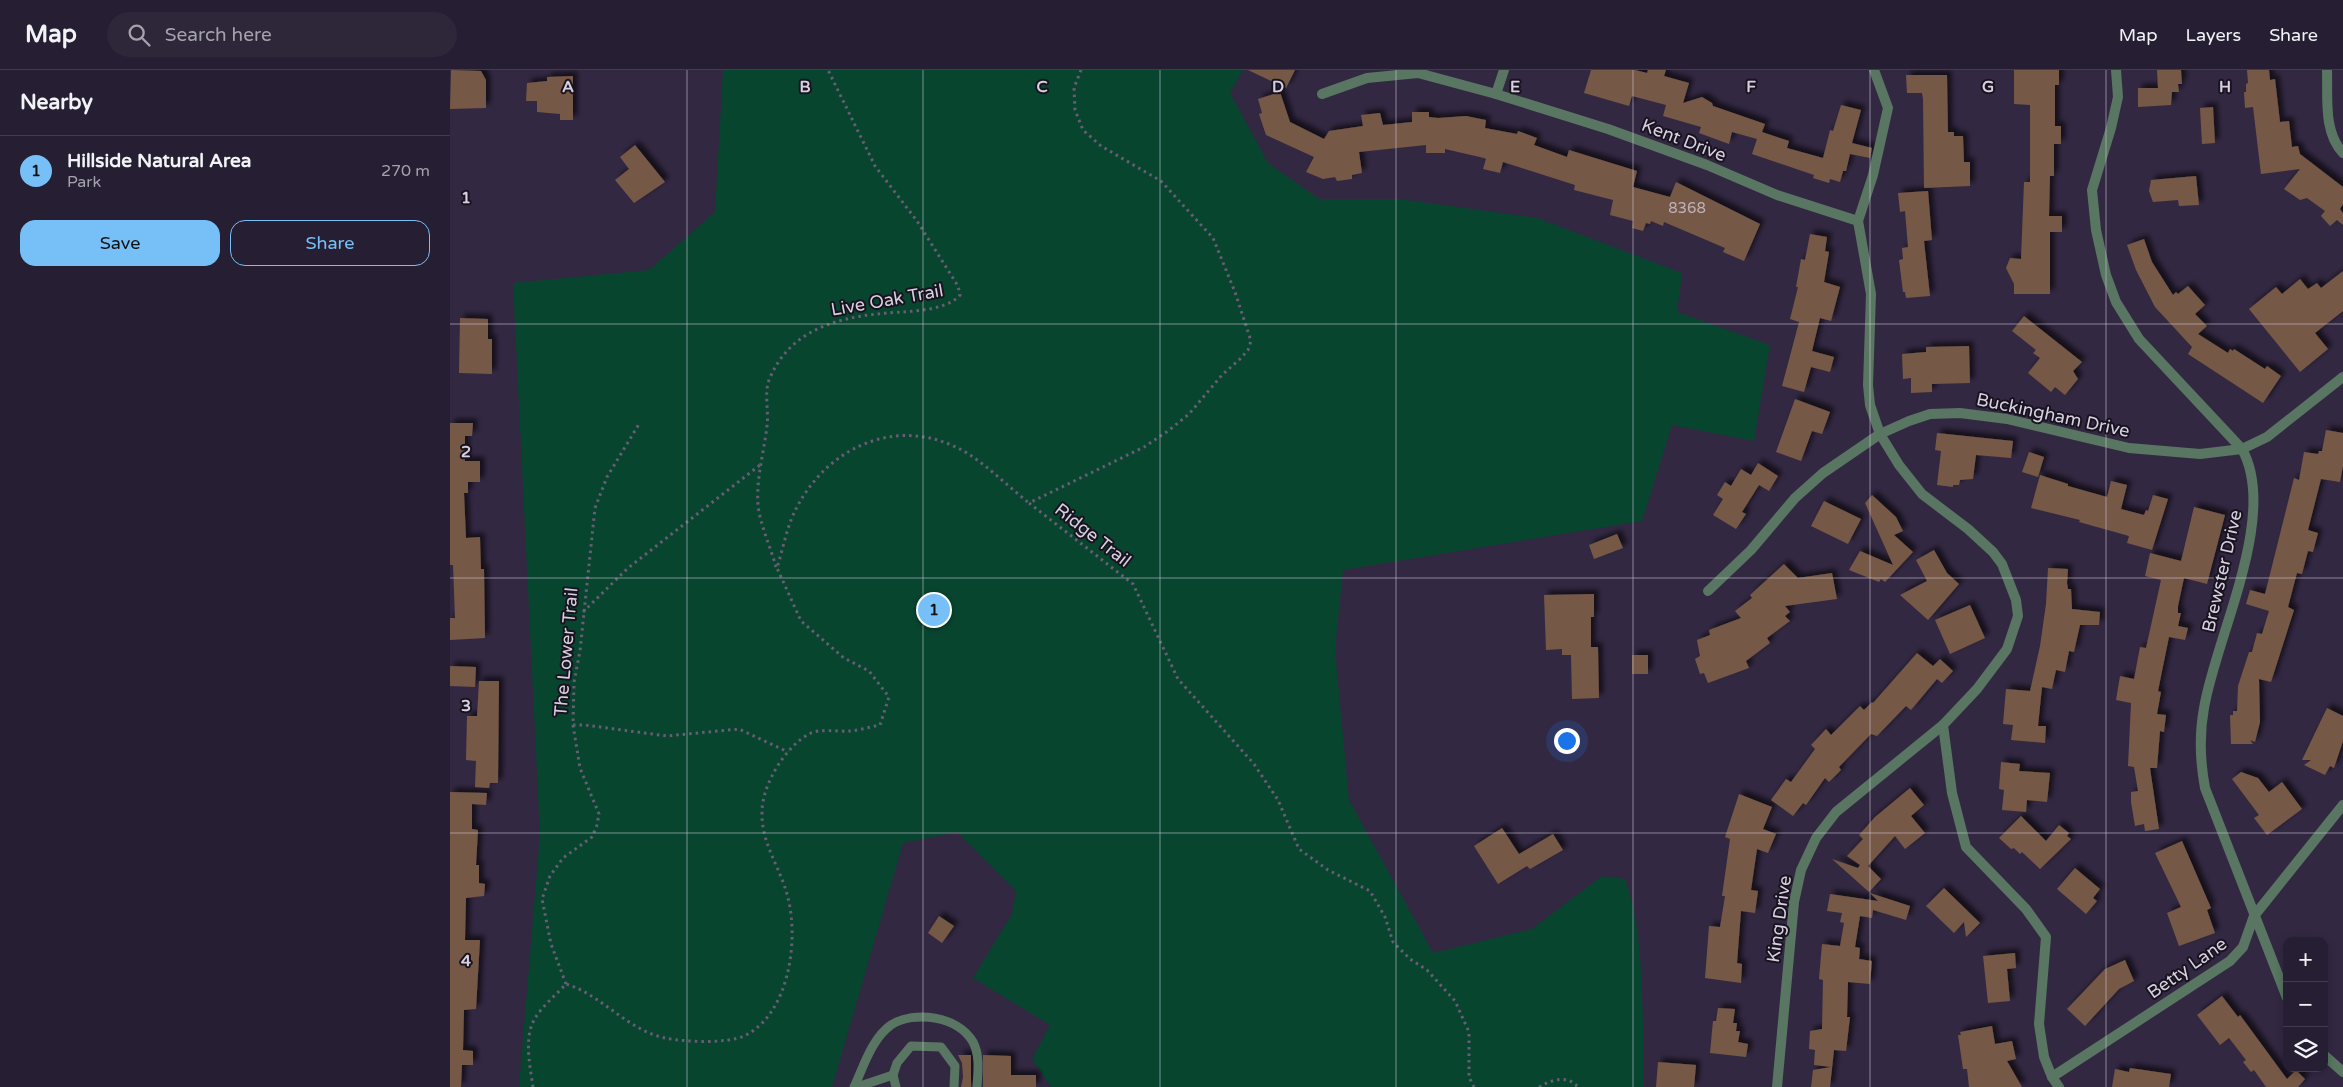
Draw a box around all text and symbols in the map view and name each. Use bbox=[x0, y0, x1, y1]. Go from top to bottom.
search box bbox=[107, 12, 457, 57]
text: Map bbox=[25, 20, 77, 49]
icon: search bbox=[125, 21, 153, 49]
text: Search here bbox=[165, 24, 272, 46]
text: Map bbox=[2119, 24, 2158, 46]
text: Layers bbox=[2186, 24, 2241, 46]
text: Share bbox=[2269, 24, 2318, 46]
text: A bbox=[562, 77, 574, 97]
text: B bbox=[799, 77, 811, 97]
text: C bbox=[1036, 77, 1048, 97]
text: D bbox=[1272, 77, 1284, 97]
text: E bbox=[1510, 77, 1520, 97]
text: F bbox=[1746, 77, 1756, 97]
text: G bbox=[1982, 77, 1994, 97]
text: H bbox=[2219, 77, 2231, 97]
text: Nearby bbox=[20, 90, 93, 115]
street label: Kent Drive bbox=[1639, 114, 1729, 166]
text: Hillside Natural Area bbox=[67, 150, 252, 172]
text: 1 bbox=[31, 161, 41, 181]
text: 270 m bbox=[381, 161, 430, 181]
text: Park bbox=[67, 172, 101, 192]
text: 1 bbox=[461, 188, 471, 208]
house number: 8368 bbox=[1668, 199, 1706, 217]
button: Save bbox=[20, 220, 220, 266]
button: Share bbox=[230, 220, 430, 266]
street label: Live Oak Trail bbox=[829, 279, 945, 321]
street label: Buckingham Drive bbox=[1974, 388, 2132, 442]
text: 2 bbox=[461, 442, 471, 462]
street label: Ridge Trail bbox=[1050, 498, 1136, 572]
street label: Brewster Drive bbox=[2197, 508, 2247, 634]
street label: The Lower Trail bbox=[549, 586, 583, 718]
pin: 1 bbox=[918, 591, 950, 629]
text: 3 bbox=[461, 696, 471, 716]
your location bbox=[1554, 728, 1580, 754]
street label: King Drive bbox=[1762, 874, 1796, 964]
street label: Betty Lane bbox=[2143, 933, 2231, 1003]
map controls bbox=[2283, 937, 2328, 1072]
button: + bbox=[2283, 937, 2328, 982]
text: 4 bbox=[461, 951, 471, 971]
button: − bbox=[2283, 982, 2328, 1027]
button: layers bbox=[2283, 1027, 2328, 1072]

